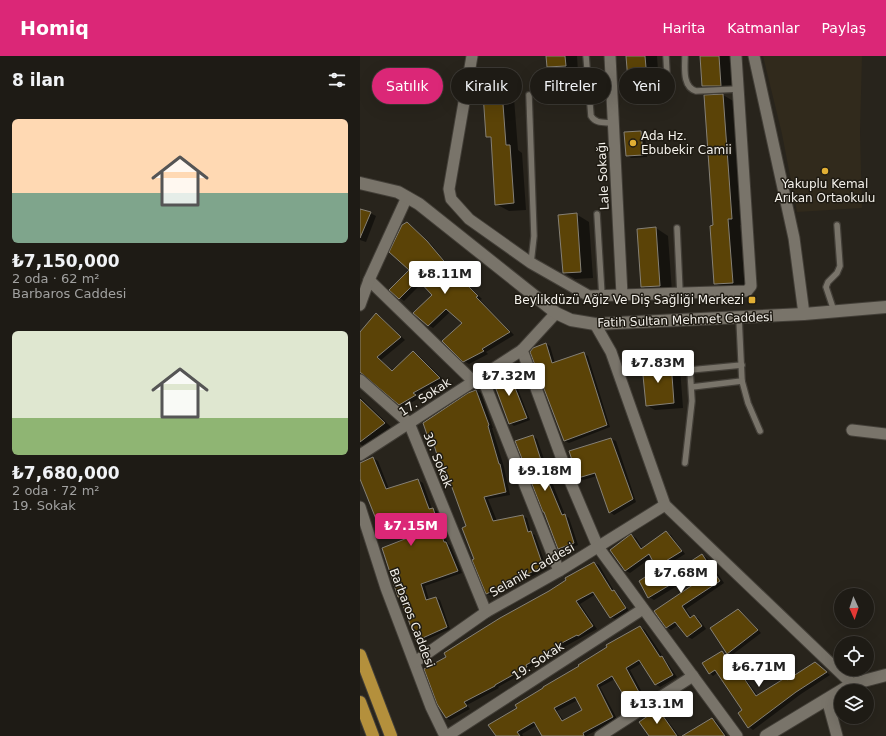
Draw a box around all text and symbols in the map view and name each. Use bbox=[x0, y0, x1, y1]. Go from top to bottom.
text: Homiq bbox=[20, 17, 89, 39]
text: Harita bbox=[662, 20, 705, 36]
text: Katmanlar bbox=[727, 20, 800, 36]
text: Paylaş bbox=[822, 20, 866, 36]
chip: Satılık bbox=[372, 68, 443, 104]
chip: Kiralık bbox=[451, 68, 522, 104]
chip: Filtreler bbox=[530, 68, 611, 104]
chip: Yeni bbox=[619, 68, 675, 104]
icon: filters bbox=[326, 69, 348, 91]
text: 8 ilan bbox=[12, 70, 65, 90]
place label: Ada Hz. Ebubekir Camii bbox=[641, 129, 732, 157]
marker: Ada Hz. Ebubekir Camii bbox=[628, 138, 638, 148]
street label: Lale Sokağı bbox=[594, 141, 612, 211]
icon: home bbox=[144, 145, 216, 217]
marker: Yakuplu Kemal Arıkan Ortaokulu bbox=[820, 166, 830, 176]
place label: Yakuplu Kemal Arıkan Ortaokulu bbox=[775, 177, 875, 205]
text: ₺7,150,000 bbox=[12, 251, 120, 271]
pin: ₺8.11M bbox=[412, 261, 478, 295]
text: ₺8.11M bbox=[418, 266, 472, 281]
text: 2 oda · 62 m² bbox=[12, 271, 100, 286]
text: Barbaros Caddesi bbox=[12, 286, 126, 301]
place label: Beylikdüzü Ağiz Ve Diş Sağliği Merkezi bbox=[514, 293, 744, 307]
marker: Beylikdüzü Ağiz Ve Diş Sağliği Merkezi bbox=[747, 295, 757, 305]
street label: Fatih Sultan Mehmet Caddesi bbox=[597, 310, 773, 330]
pin: ₺7.83M bbox=[625, 350, 691, 384]
text: ₺7.83M bbox=[631, 355, 685, 370]
icon: home bbox=[144, 357, 216, 429]
pin: ₺7.32M bbox=[476, 363, 542, 397]
text: ₺7.32M bbox=[482, 368, 536, 383]
street label: 17. Sokak bbox=[396, 375, 454, 419]
street label: 30. Sokak bbox=[420, 430, 456, 490]
pin: ₺9.18M bbox=[512, 458, 578, 492]
text: ₺7,680,000 bbox=[12, 463, 120, 483]
text: ₺9.18M bbox=[518, 463, 572, 478]
text: 2 oda · 72 m² bbox=[12, 483, 100, 498]
text: 19. Sokak bbox=[12, 498, 76, 513]
pin: ₺7.15M bbox=[378, 513, 444, 547]
text: ₺7.15M bbox=[384, 518, 438, 533]
street label: Selanik Caddesi bbox=[487, 540, 577, 600]
pin: ₺7.68M bbox=[648, 560, 714, 594]
text: ₺7.68M bbox=[654, 565, 708, 580]
street label: Barbaros Caddesi bbox=[387, 566, 437, 670]
north arrow bbox=[834, 588, 874, 628]
map controls bbox=[834, 588, 874, 724]
button: locate bbox=[834, 636, 874, 676]
street label: 19. Sokak bbox=[509, 639, 567, 683]
pin: ₺6.71M bbox=[726, 654, 792, 688]
text: ₺6.71M bbox=[732, 659, 786, 674]
button: layers bbox=[834, 684, 874, 724]
pin: ₺13.1M bbox=[624, 691, 690, 725]
text: ₺13.1M bbox=[630, 696, 684, 711]

